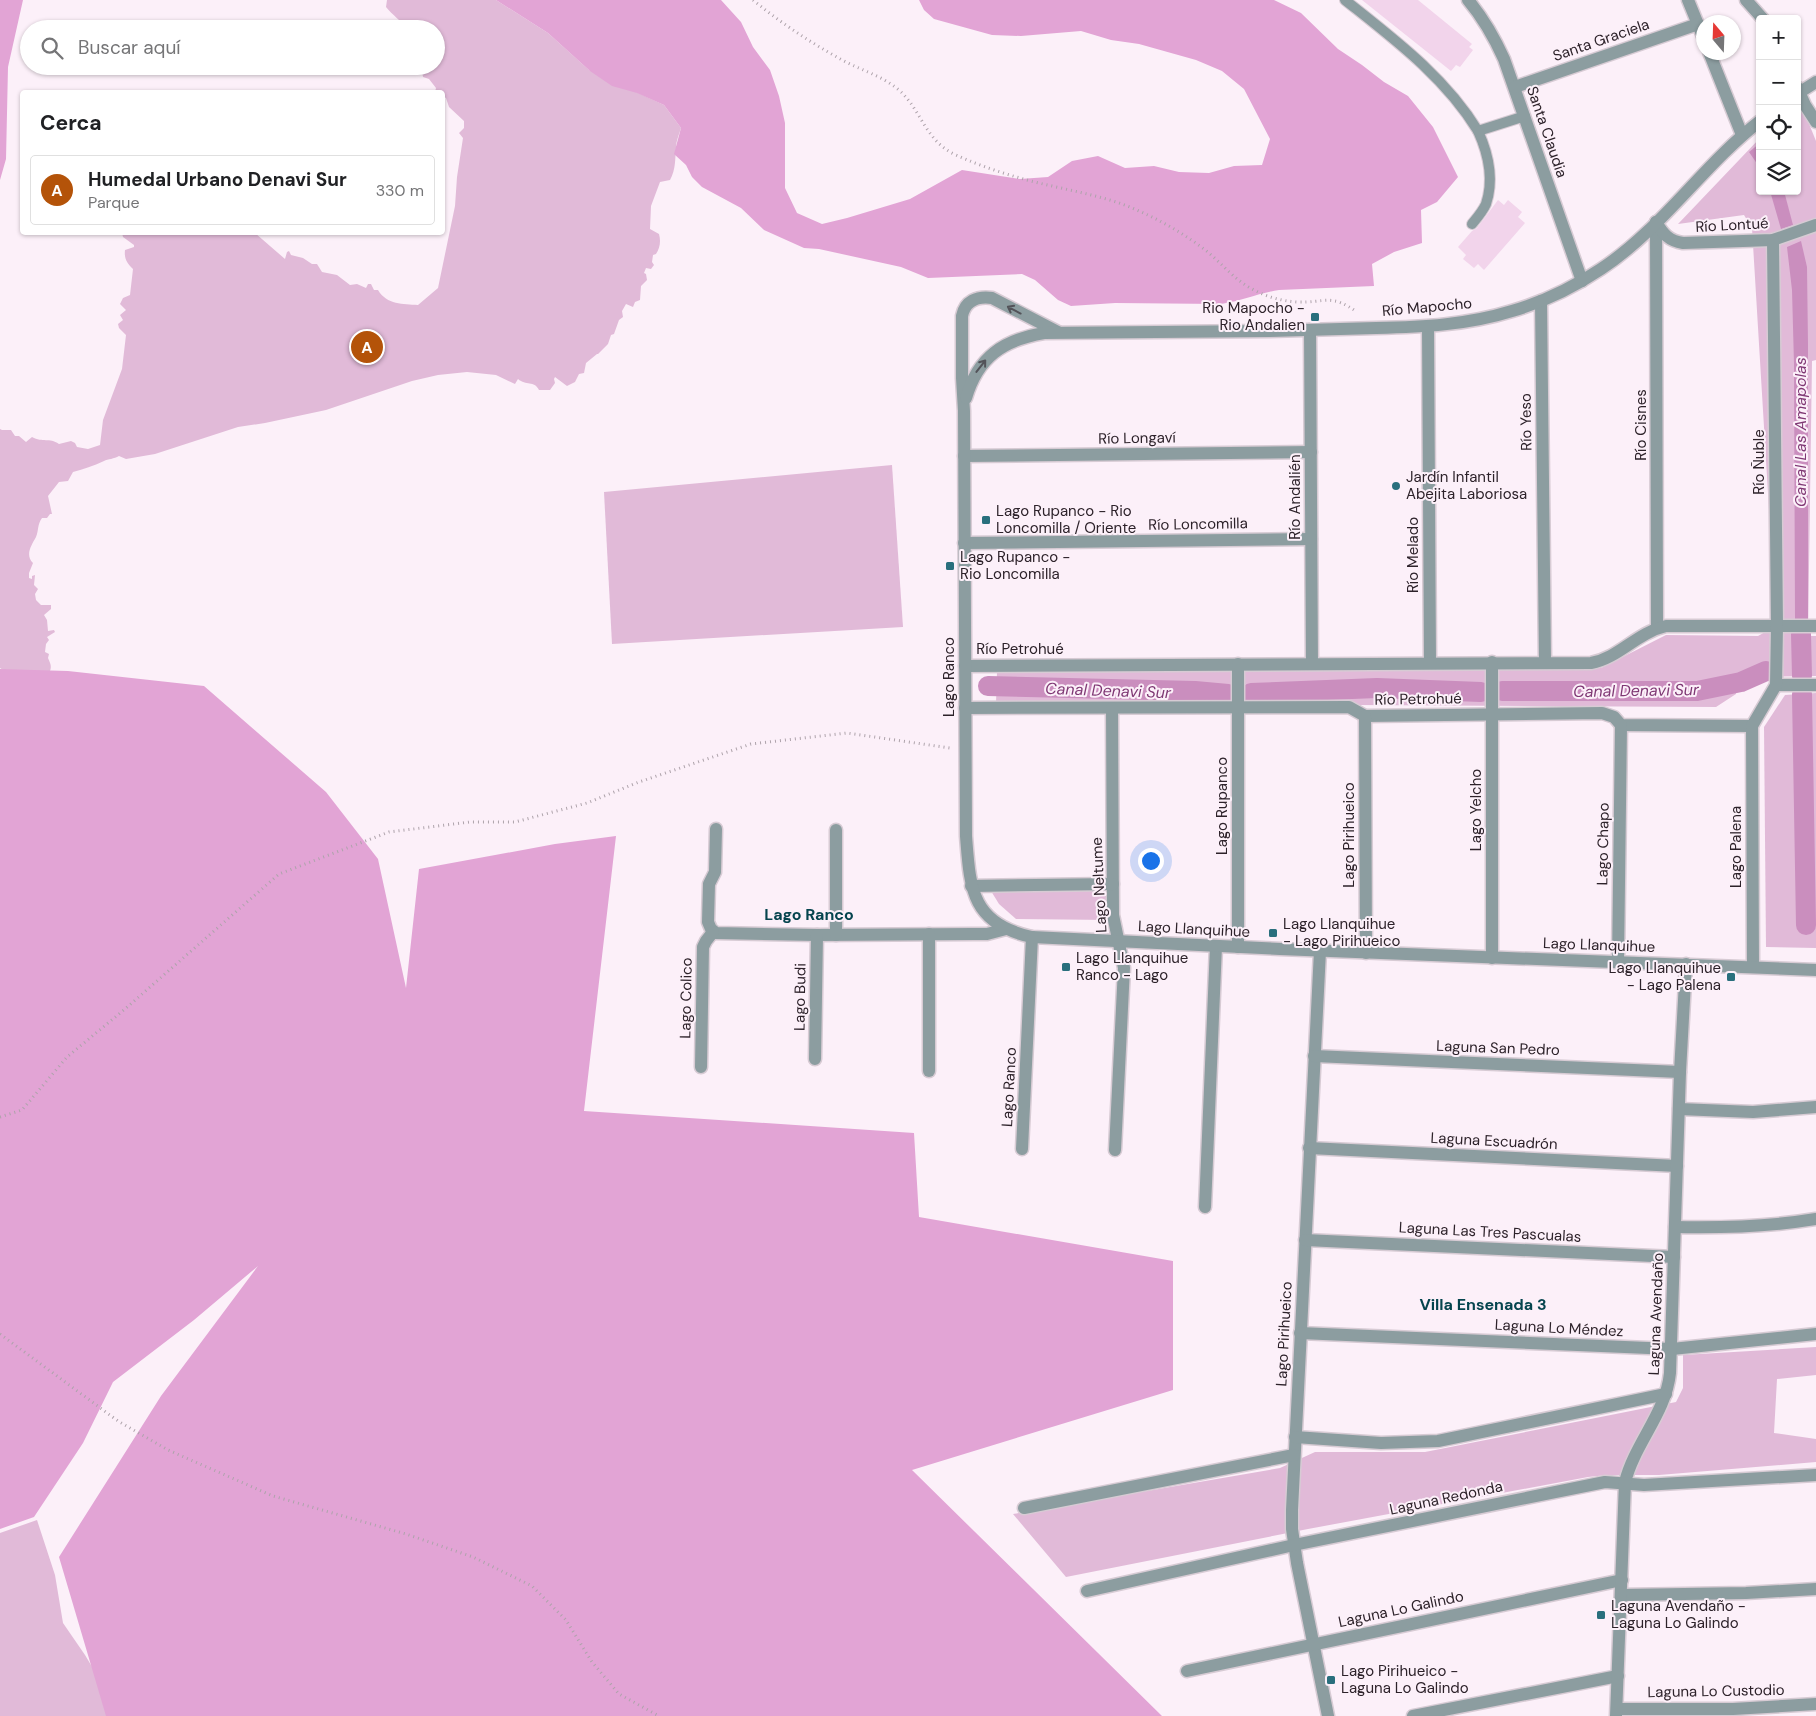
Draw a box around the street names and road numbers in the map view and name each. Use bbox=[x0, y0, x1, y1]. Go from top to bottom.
street label: Santa Graciela bbox=[1550, 14, 1652, 66]
street label: Santa Claudia bbox=[1522, 84, 1572, 180]
street label: Río Lontué bbox=[1695, 213, 1769, 237]
street label: Río Mapocho bbox=[1381, 293, 1473, 321]
street label: Río Cisnes bbox=[1631, 389, 1651, 461]
street label: Río Yeso bbox=[1515, 393, 1537, 451]
street label: Río Longaví bbox=[1098, 427, 1177, 449]
street label: Río Ñuble bbox=[1749, 429, 1769, 495]
street label: Río Andalién bbox=[1285, 454, 1305, 540]
street label: Río Loncomilla bbox=[1148, 513, 1248, 535]
street label: Río Melado bbox=[1403, 517, 1423, 593]
street label: Lago Ranco bbox=[939, 637, 959, 717]
street label: Río Petrohué bbox=[976, 639, 1064, 659]
street label: Río Petrohué bbox=[1374, 688, 1462, 710]
street label: Lago Rupanco bbox=[1212, 757, 1232, 855]
street label: Lago Yelcho bbox=[1466, 769, 1486, 851]
street label: Lago Pirihueico bbox=[1339, 782, 1359, 888]
street label: Lago Chapo bbox=[1592, 802, 1614, 886]
street label: Lago Palena bbox=[1726, 806, 1746, 888]
street label: Lago Neltume bbox=[1087, 837, 1111, 933]
street label: Lago Llanquihue bbox=[1137, 916, 1251, 942]
street label: Lago Llanquihue bbox=[1542, 933, 1656, 957]
street label: Lago Colico bbox=[675, 957, 697, 1039]
street label: Lago Budi bbox=[789, 963, 811, 1031]
street label: Laguna San Pedro bbox=[1436, 1036, 1560, 1060]
street label: Lago Ranco bbox=[997, 1046, 1021, 1127]
street label: Laguna Escuadrón bbox=[1430, 1128, 1558, 1154]
street label: Laguna Las Tres Pascualas bbox=[1398, 1217, 1582, 1247]
street label: Laguna Avendaño bbox=[1644, 1252, 1668, 1376]
street label: Lago Pirihueico bbox=[1271, 1281, 1297, 1387]
street label: Laguna Lo Méndez bbox=[1494, 1315, 1624, 1341]
street label: Laguna Redonda bbox=[1388, 1476, 1504, 1520]
street label: Laguna Lo Galindo bbox=[1336, 1586, 1466, 1632]
street label: Laguna Lo Custodio bbox=[1647, 1680, 1785, 1702]

